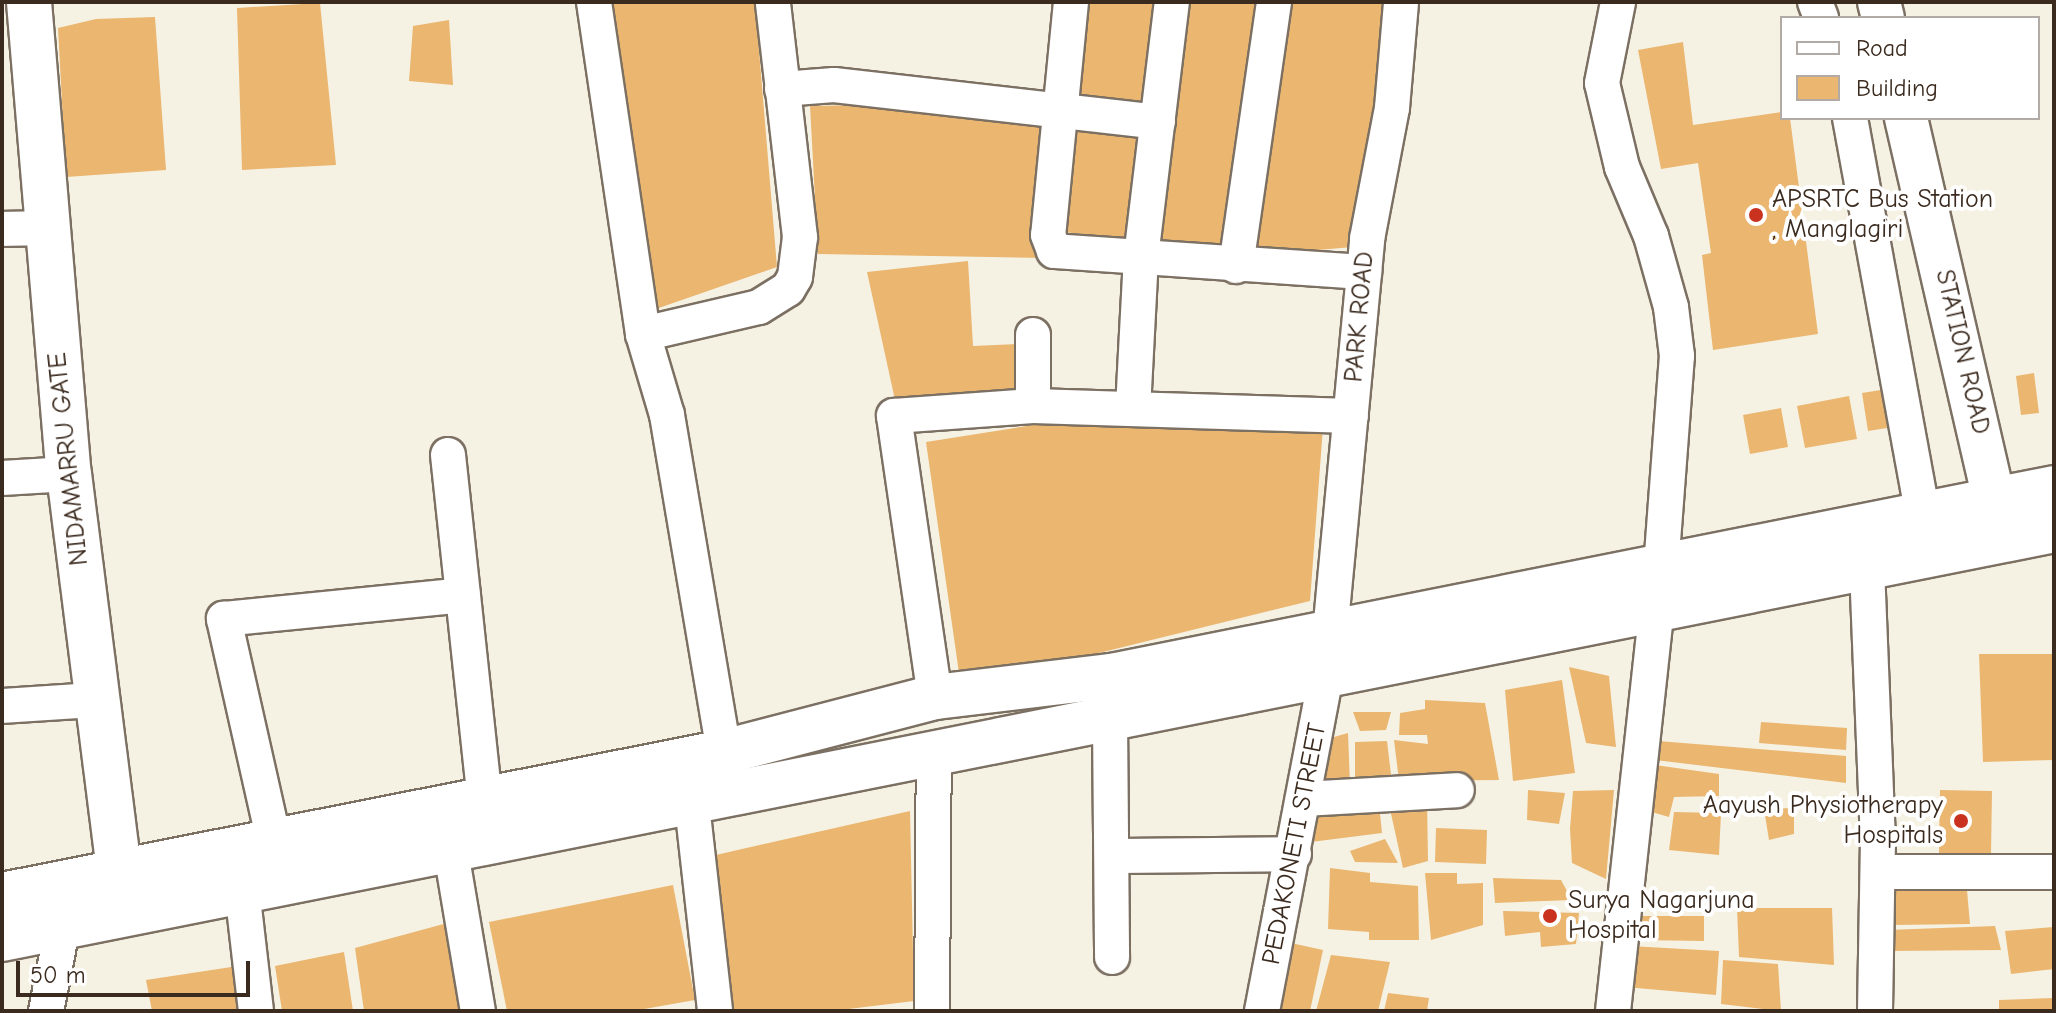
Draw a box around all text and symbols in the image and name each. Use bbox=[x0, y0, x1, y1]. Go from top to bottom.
legend bbox=[1780, 16, 2040, 120]
text: Road bbox=[1856, 34, 1908, 62]
text: Building bbox=[1856, 74, 1938, 102]
place label: APSRTC Bus Station , Manglagiri bbox=[1772, 184, 1993, 246]
marker: APSRTC Bus Station , Manglagiri bbox=[1747, 206, 1765, 224]
street label: PARK ROAD bbox=[1339, 250, 1381, 384]
street label: STATION ROAD bbox=[1928, 267, 1996, 437]
street label: NIDAMARRU GATE bbox=[42, 351, 96, 567]
street label: PEDAKONETI STREET bbox=[1256, 721, 1334, 967]
place label: Aayush Physiotherapy Hospitals bbox=[1703, 790, 1943, 852]
marker: Aayush Physiotherapy Hospitals bbox=[1950, 810, 1972, 832]
place label: Surya Nagarjuna Hospital bbox=[1568, 885, 1755, 946]
marker: Surya Nagarjuna Hospital bbox=[1539, 905, 1561, 927]
scale bar bbox=[20, 945, 254, 995]
text: 50 m bbox=[30, 961, 86, 989]

